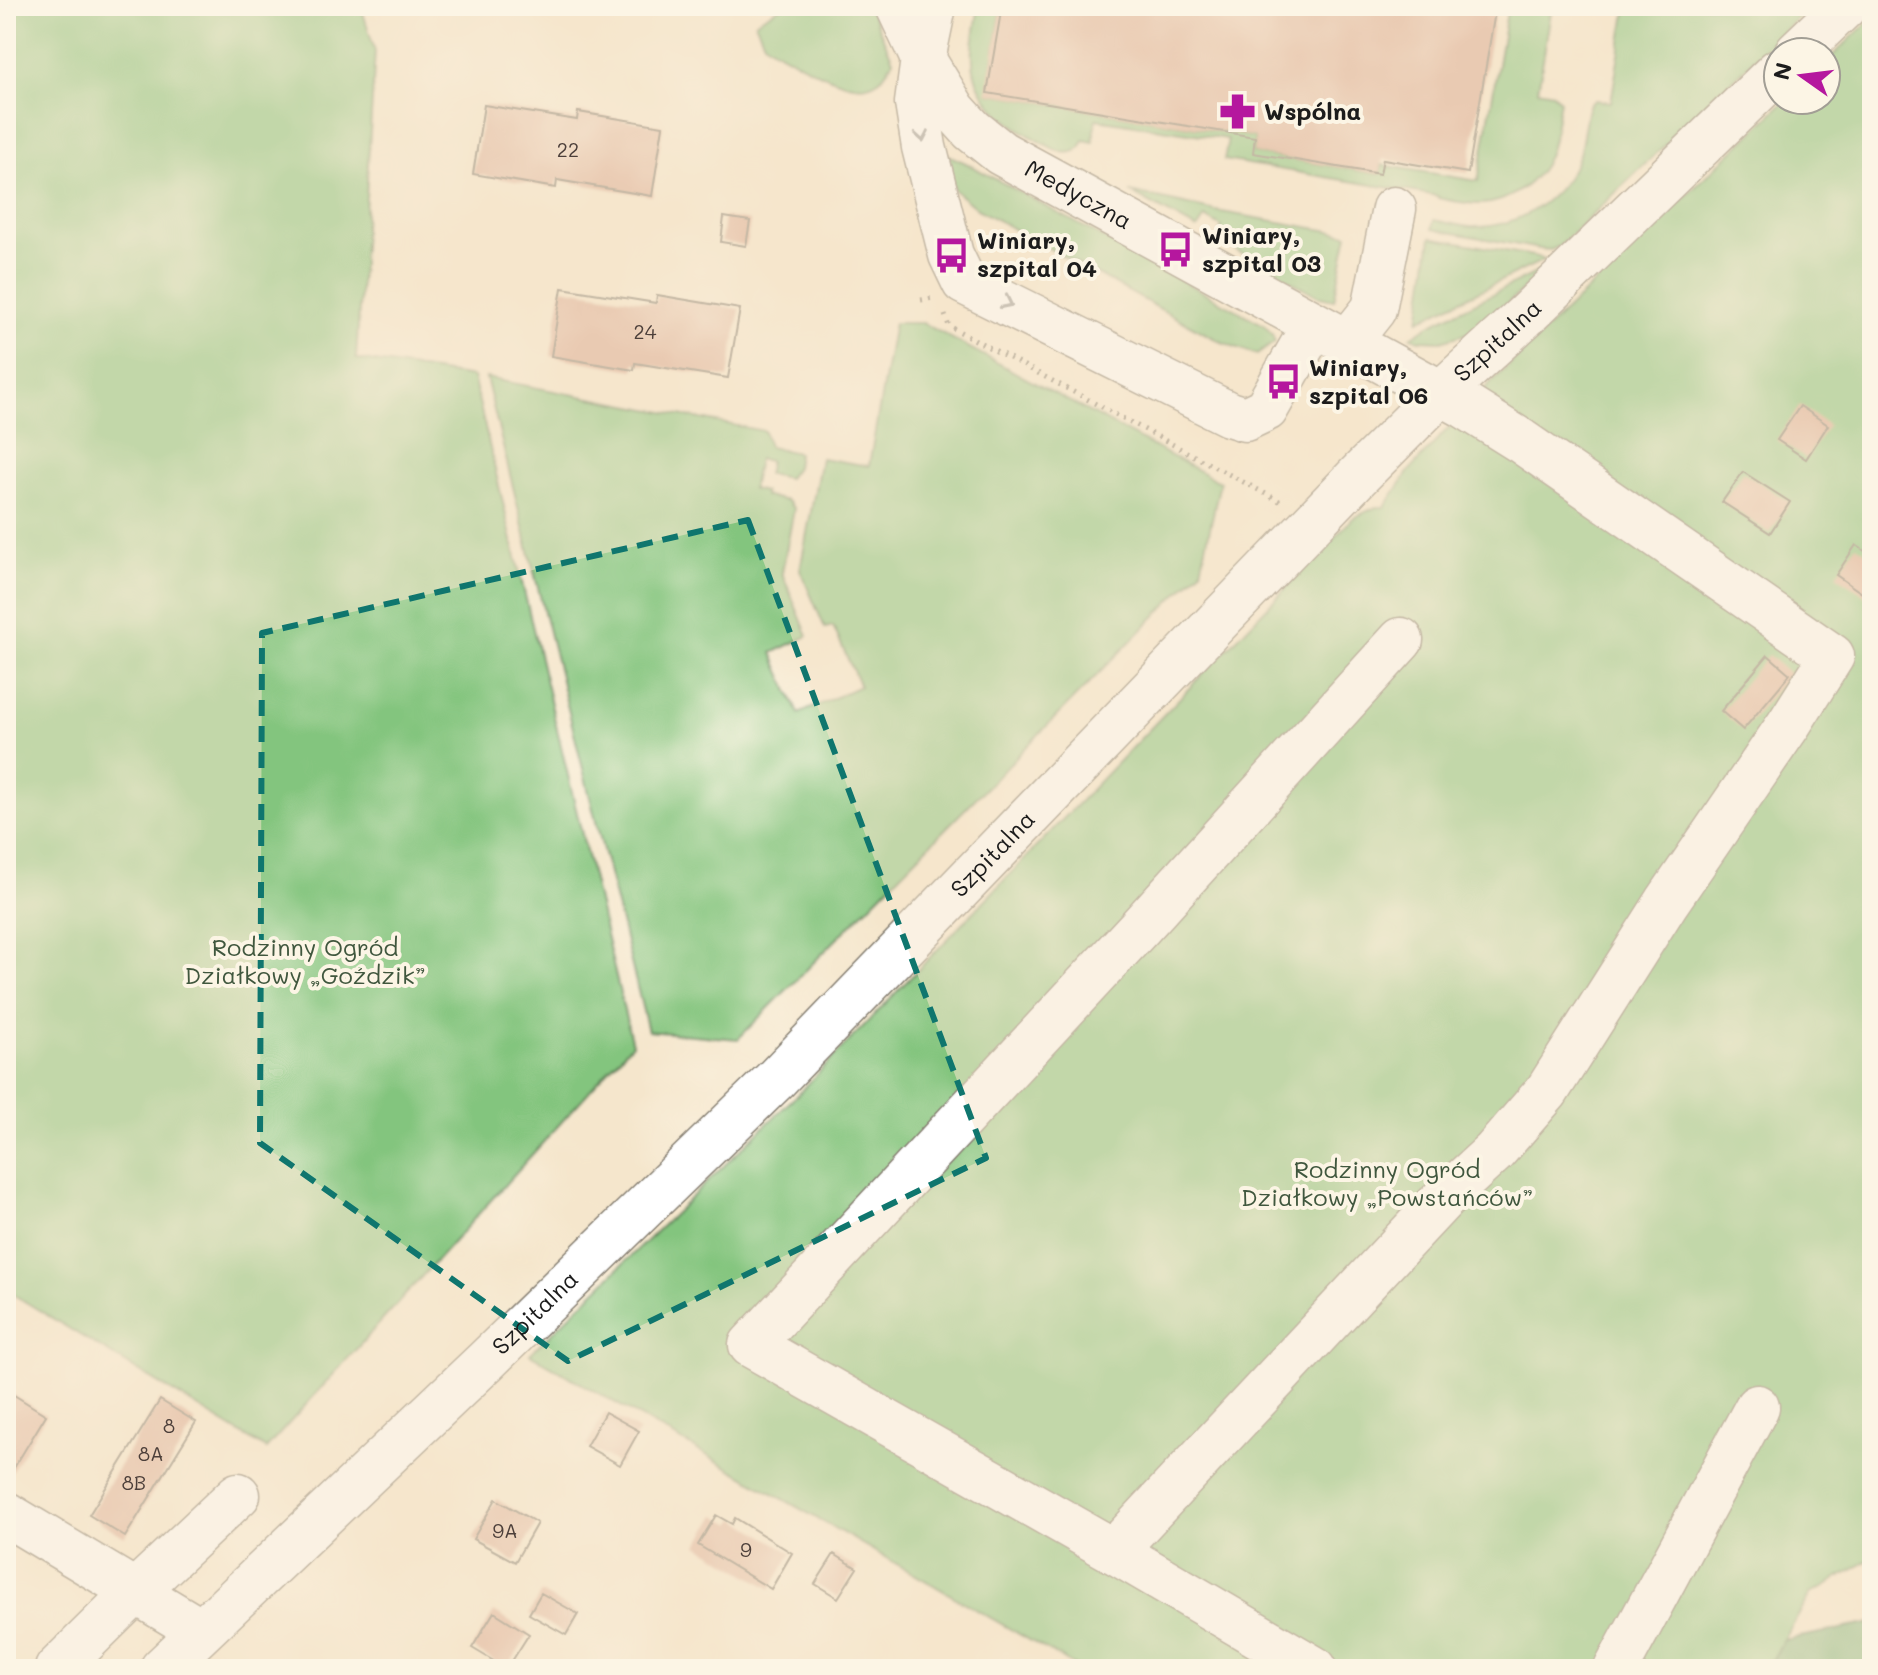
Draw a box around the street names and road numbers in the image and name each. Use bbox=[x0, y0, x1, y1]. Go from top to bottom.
street label: Medyczna bbox=[1020, 152, 1138, 235]
street label: Szpitalna bbox=[1446, 292, 1547, 388]
street label: Szpitalna bbox=[943, 803, 1041, 903]
street label: Szpitalna bbox=[485, 1263, 584, 1361]

